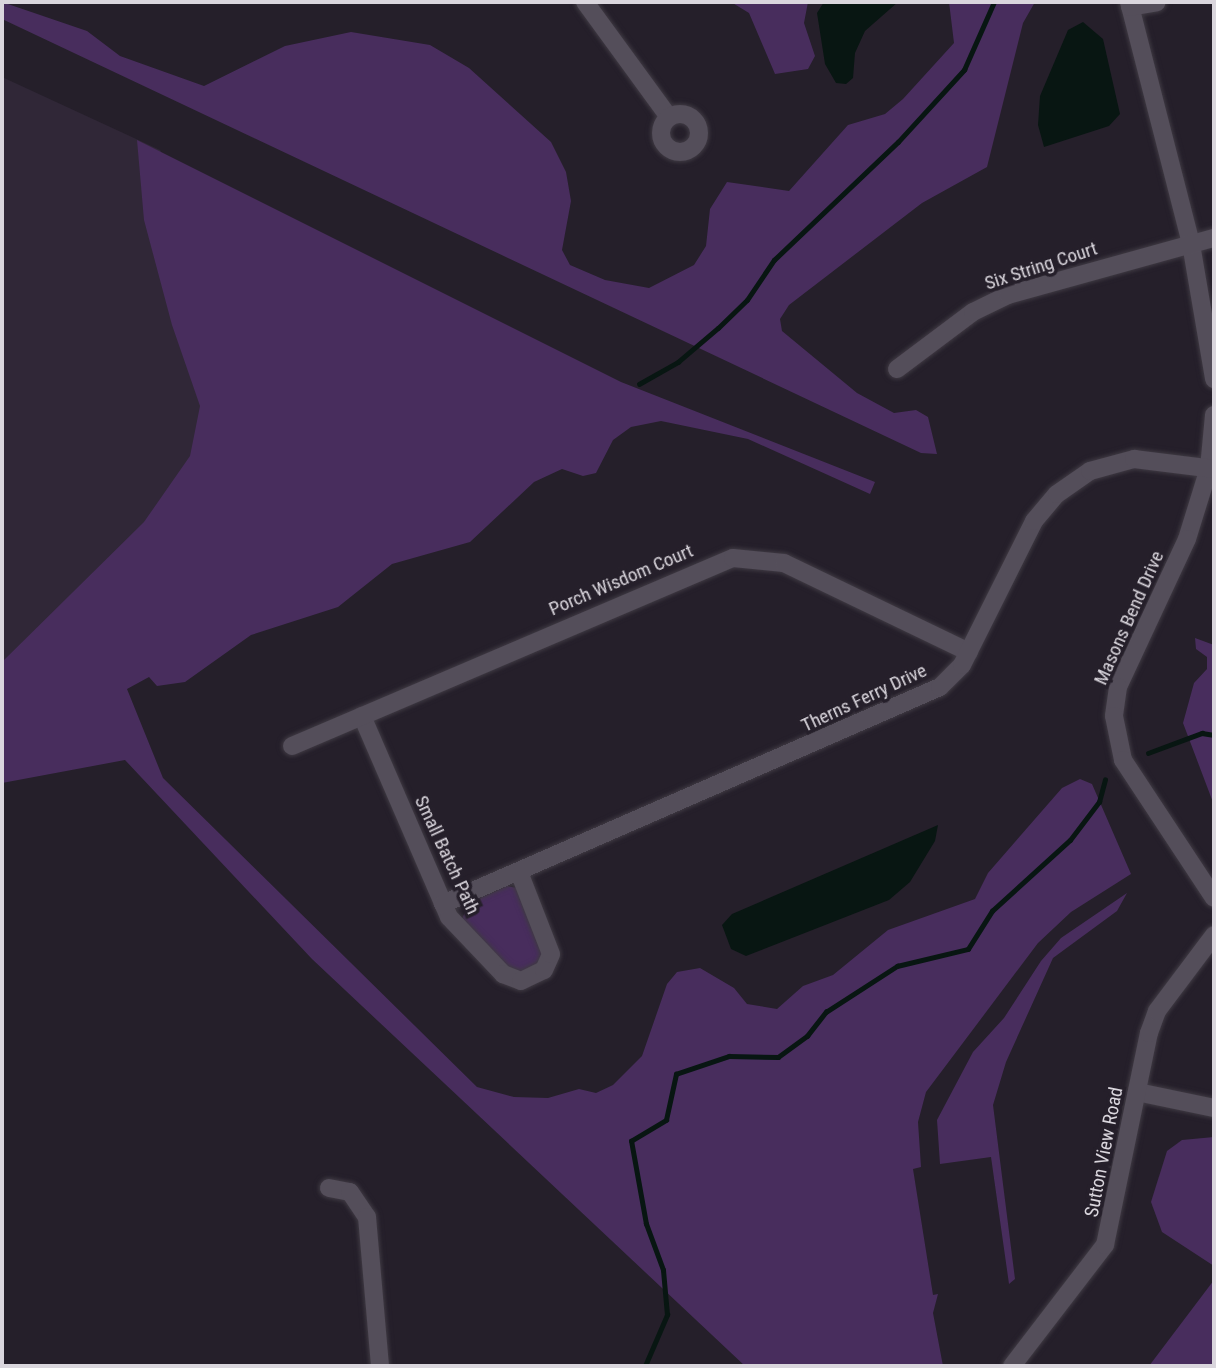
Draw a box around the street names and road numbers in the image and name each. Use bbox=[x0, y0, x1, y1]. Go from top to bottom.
street label: Six String Court bbox=[982, 237, 1100, 295]
street label: Porch Wisdom Court bbox=[545, 539, 697, 621]
street label: Masons Bend Drive bbox=[1089, 548, 1169, 688]
street label: Therns Ferry Drive bbox=[798, 659, 930, 737]
street label: Small Batch Path bbox=[410, 792, 484, 918]
street label: Sutton View Road bbox=[1080, 1085, 1128, 1219]

